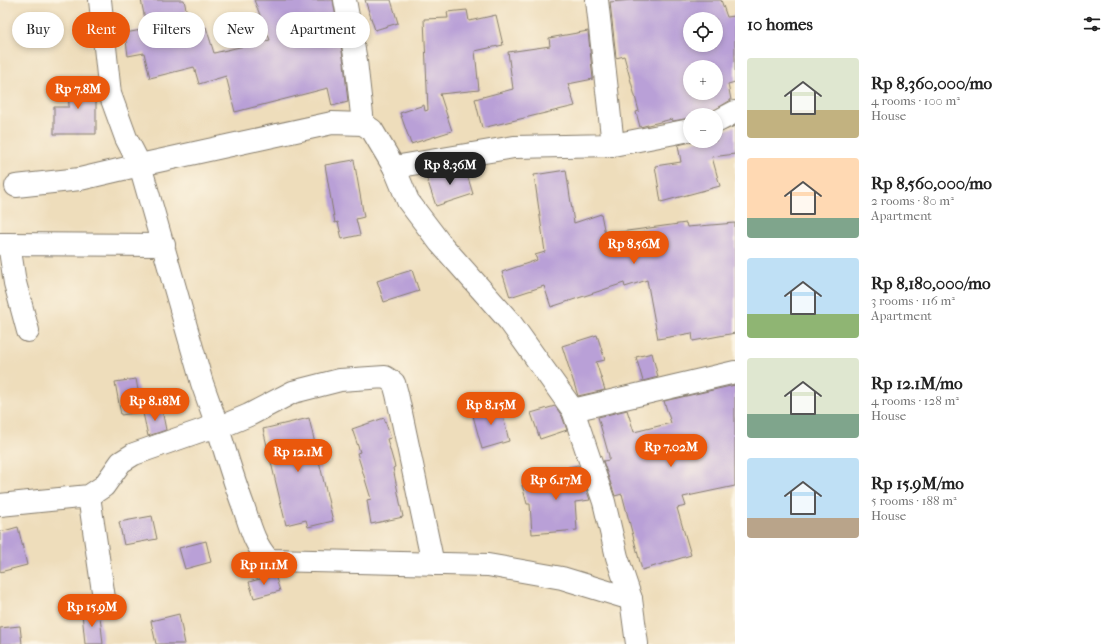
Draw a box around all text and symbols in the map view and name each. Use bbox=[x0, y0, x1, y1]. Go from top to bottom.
chip: Buy bbox=[12, 12, 64, 48]
chip: Rent bbox=[72, 12, 130, 48]
chip: Filters bbox=[138, 12, 205, 48]
chip: New bbox=[213, 12, 268, 48]
chip: Apartment bbox=[276, 12, 370, 48]
map controls bbox=[683, 12, 723, 148]
button: locate bbox=[683, 12, 723, 52]
icon: filters bbox=[1081, 13, 1103, 35]
text: 10 homes bbox=[747, 14, 813, 34]
button: + bbox=[683, 60, 723, 100]
text: Rp 8,360,000/mo bbox=[871, 73, 992, 93]
icon: home bbox=[779, 74, 827, 122]
pin: Rp 7.8M bbox=[41, 76, 115, 110]
text: Rp 7.8M bbox=[55, 81, 101, 96]
text: 4 rooms · 100 m² bbox=[871, 93, 960, 108]
button: − bbox=[683, 108, 723, 148]
text: House bbox=[871, 108, 906, 123]
pin: Rp 8.36M bbox=[409, 152, 491, 186]
text: Rp 8.36M bbox=[424, 157, 476, 172]
text: Rp 8,560,000/mo bbox=[871, 173, 992, 193]
icon: home bbox=[779, 174, 827, 222]
text: 2 rooms · 80 m² bbox=[871, 193, 954, 208]
text: Apartment bbox=[871, 208, 932, 223]
pin: Rp 8.56M bbox=[593, 231, 675, 265]
text: Rp 8.56M bbox=[608, 236, 660, 251]
text: Rp 8,180,000/mo bbox=[871, 273, 991, 293]
icon: home bbox=[779, 274, 827, 322]
text: 3 rooms · 116 m² bbox=[871, 293, 955, 308]
text: Apartment bbox=[871, 308, 932, 323]
text: Rp 12.1M/mo bbox=[871, 373, 963, 393]
icon: home bbox=[779, 374, 827, 422]
pin: Rp 8.18M bbox=[114, 388, 196, 422]
pin: Rp 8.15M bbox=[450, 392, 532, 426]
text: Rp 8.18M bbox=[129, 393, 181, 408]
text: 4 rooms · 128 m² bbox=[871, 393, 959, 408]
text: Rp 8.15M bbox=[466, 397, 516, 412]
text: House bbox=[871, 408, 906, 423]
pin: Rp 7.02M bbox=[630, 434, 712, 468]
pin: Rp 12.1M bbox=[257, 439, 339, 473]
text: Rp 7.02M bbox=[644, 439, 698, 454]
text: Rp 12.1M bbox=[273, 444, 323, 459]
pin: Rp 6.17M bbox=[515, 467, 597, 501]
text: Rp 6.17M bbox=[530, 472, 582, 487]
text: Rp 15.9M/mo bbox=[871, 473, 964, 493]
icon: home bbox=[779, 474, 827, 522]
text: 5 rooms · 188 m² bbox=[871, 493, 957, 508]
text: House bbox=[871, 508, 906, 523]
pin: Rp 11.1M bbox=[223, 552, 305, 586]
text: Rp 11.1M bbox=[240, 557, 288, 572]
pin: Rp 15.9M bbox=[51, 594, 133, 628]
text: Rp 15.9M bbox=[67, 599, 117, 614]

